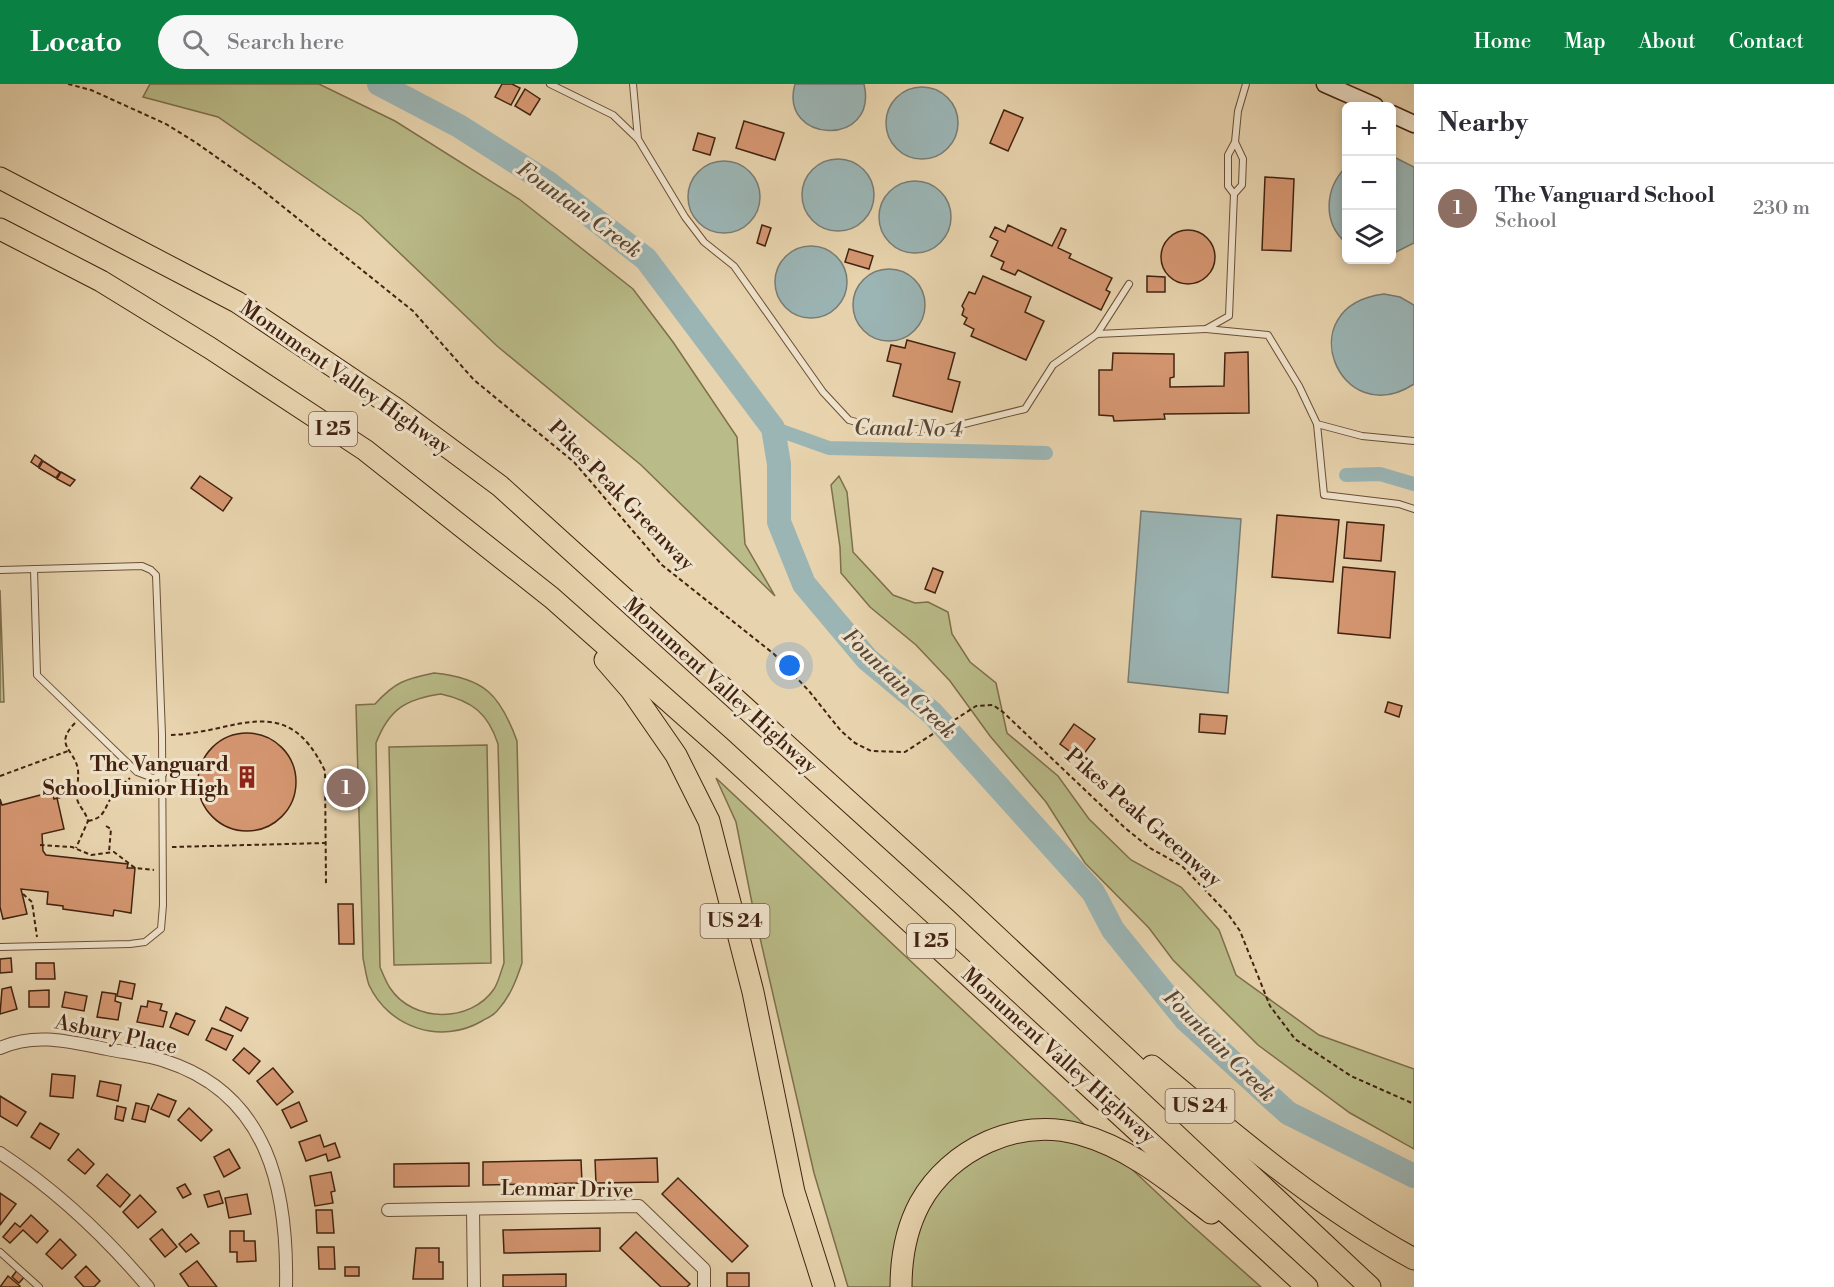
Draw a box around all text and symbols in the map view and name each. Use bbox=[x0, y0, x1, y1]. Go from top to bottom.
search box bbox=[158, 15, 578, 69]
text: Locato bbox=[30, 25, 122, 60]
icon: search bbox=[179, 26, 212, 59]
text: Search here bbox=[227, 29, 344, 56]
text: Home bbox=[1474, 29, 1531, 55]
text: Map bbox=[1564, 29, 1606, 55]
text: About bbox=[1639, 29, 1696, 55]
text: Contact bbox=[1729, 29, 1804, 55]
map controls bbox=[1342, 102, 1396, 264]
button: + bbox=[1342, 102, 1396, 156]
text: Nearby bbox=[1438, 107, 1528, 139]
water label: Fountain Creek bbox=[511, 156, 647, 264]
button: − bbox=[1342, 156, 1396, 210]
text: The Vanguard School bbox=[1495, 182, 1715, 209]
text: 1 bbox=[1453, 196, 1462, 221]
text: 230 m bbox=[1753, 196, 1810, 221]
text: School bbox=[1495, 209, 1557, 234]
button: layers bbox=[1342, 210, 1396, 264]
street label: Monument Valley Highway bbox=[234, 295, 456, 461]
road number: I 25 bbox=[309, 412, 357, 446]
street label: Pikes Peak Greenway bbox=[542, 415, 700, 577]
water label: Canal No 4 bbox=[854, 415, 963, 443]
street label: Monument Valley Highway bbox=[618, 592, 823, 780]
water label: Fountain Creek bbox=[836, 623, 962, 745]
your location bbox=[775, 651, 804, 680]
street label: Pikes Peak Greenway bbox=[1059, 743, 1227, 894]
place label: The Vanguard School Junior High bbox=[42, 752, 229, 802]
building icon: The Vanguard School Junior High bbox=[234, 764, 260, 790]
pin: 1 bbox=[326, 766, 366, 810]
road number: US 24 bbox=[700, 904, 770, 938]
road number: I 25 bbox=[907, 924, 955, 958]
street label: Monument Valley Highway bbox=[956, 962, 1161, 1150]
water label: Fountain Creek bbox=[1157, 984, 1281, 1108]
street label: Asbury Place bbox=[52, 1009, 180, 1061]
road number: US 24 bbox=[1166, 1089, 1234, 1123]
street label: Lenmar Drive bbox=[500, 1176, 634, 1204]

